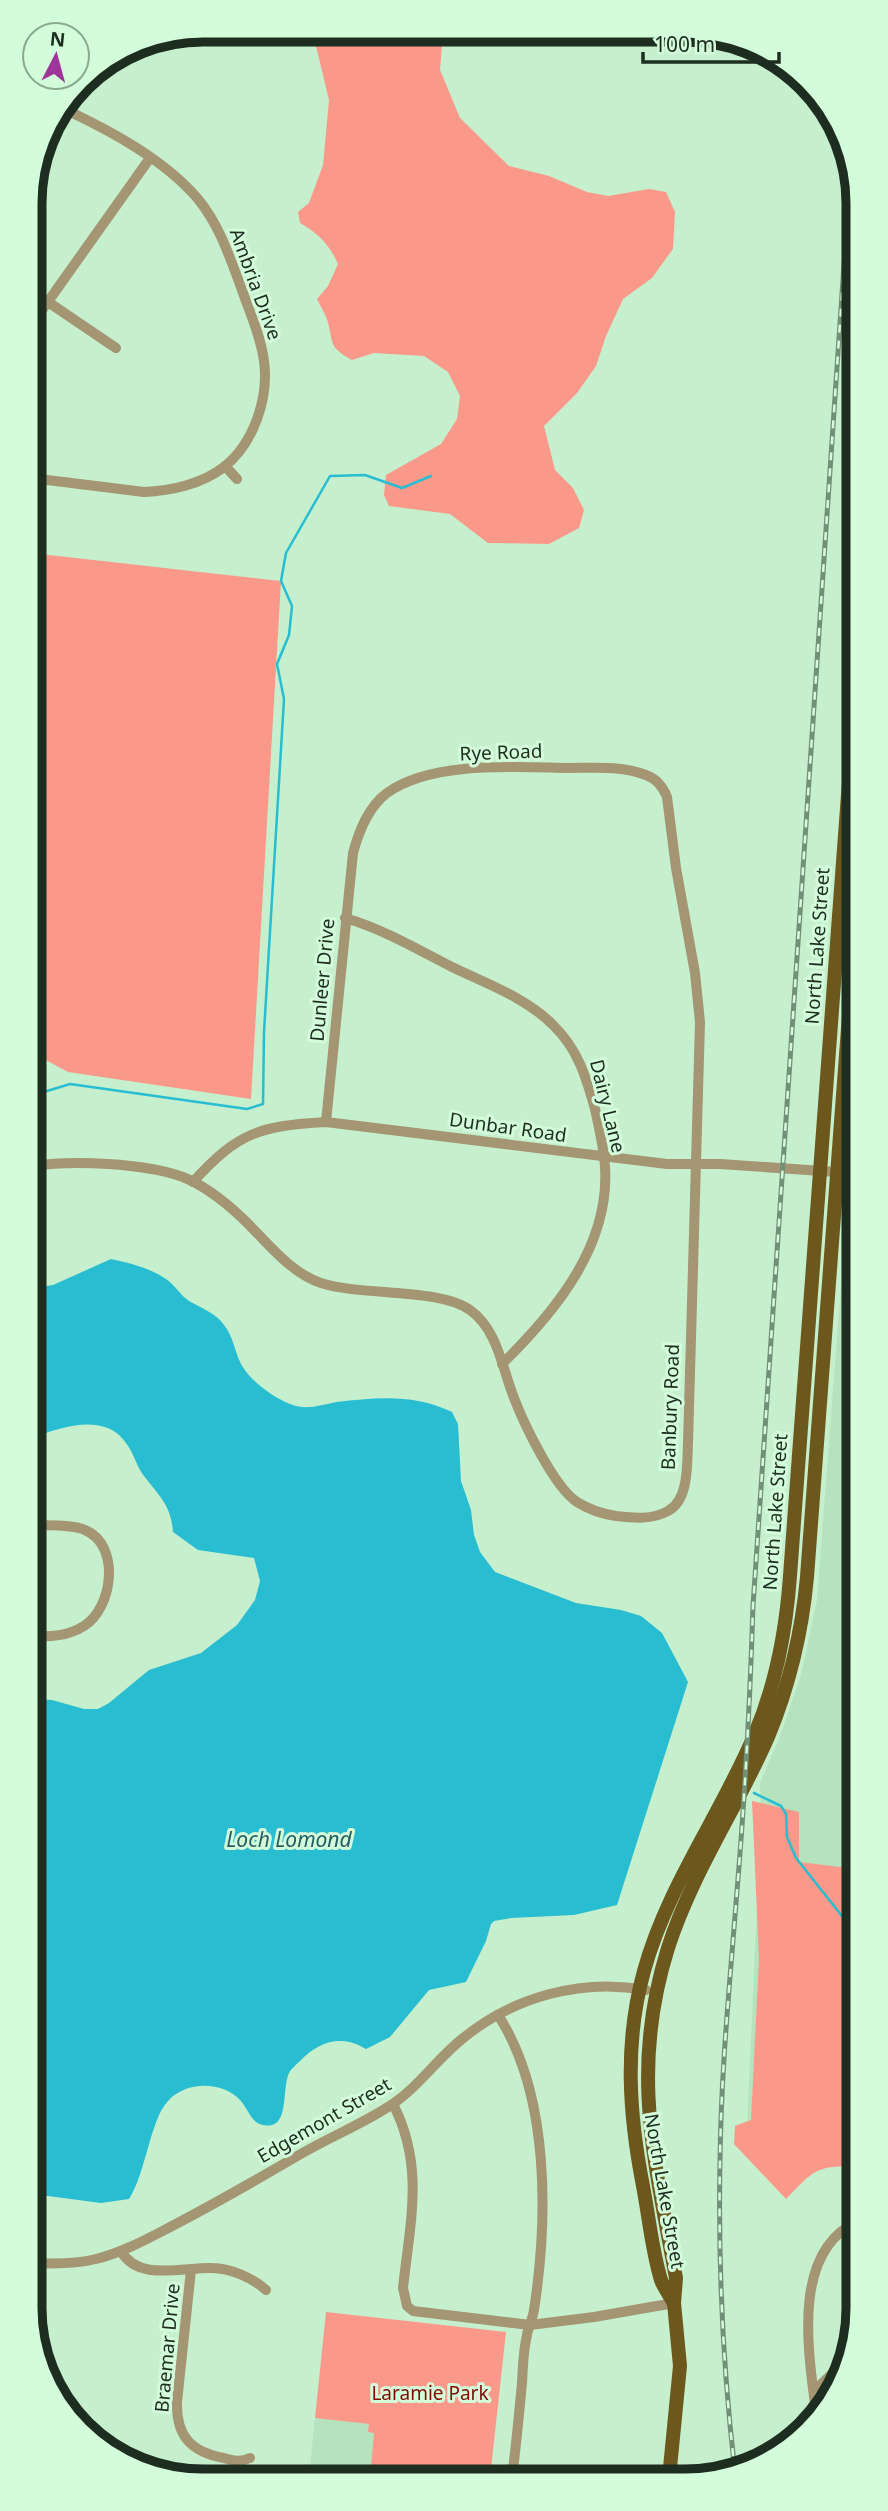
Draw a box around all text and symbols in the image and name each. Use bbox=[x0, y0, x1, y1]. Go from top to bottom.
north arrow bbox=[21, 21, 91, 91]
scale bar bbox=[643, 21, 780, 65]
text: N bbox=[49, 25, 67, 53]
text: 100 m bbox=[654, 30, 715, 58]
street label: Ambria Drive bbox=[224, 225, 288, 343]
street label: Rye Road bbox=[459, 738, 543, 766]
street label: North Lake Street bbox=[799, 867, 835, 1025]
street label: Dunleer Drive bbox=[304, 917, 340, 1043]
street label: Dairy Lane bbox=[584, 1057, 632, 1155]
street label: Dunbar Road bbox=[448, 1106, 568, 1148]
street label: Banbury Road bbox=[655, 1343, 685, 1471]
street label: North Lake Street bbox=[757, 1433, 793, 1591]
water label: Loch Lomond bbox=[226, 1825, 353, 1853]
street label: Edgemont Street bbox=[252, 2071, 396, 2169]
street label: North Lake Street bbox=[639, 2112, 691, 2271]
street label: Braemar Drive bbox=[148, 2282, 186, 2414]
park label: Laramie Park bbox=[371, 2380, 489, 2406]

